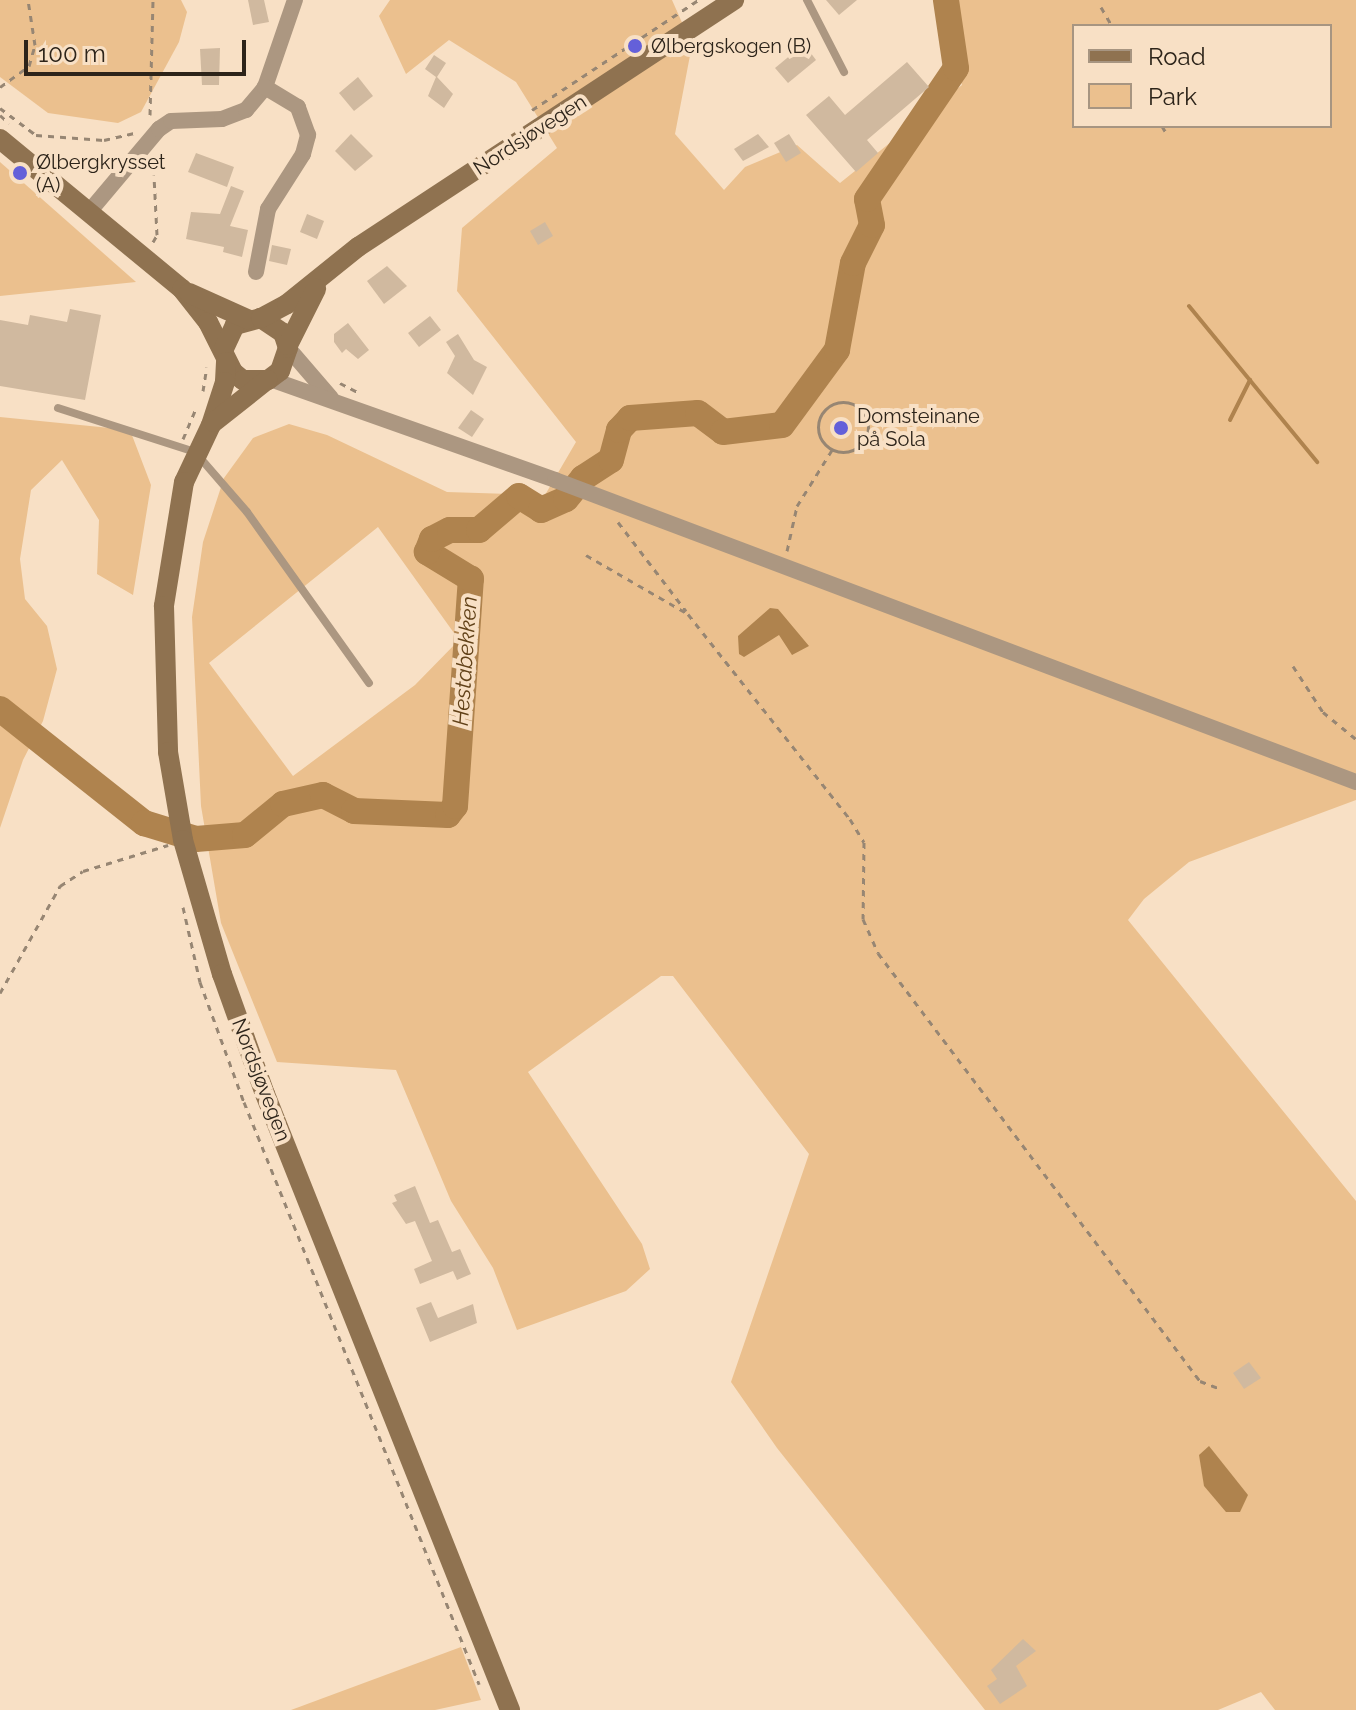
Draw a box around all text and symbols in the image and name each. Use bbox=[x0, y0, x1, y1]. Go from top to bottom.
scale bar bbox=[28, 24, 250, 74]
legend bbox=[1072, 24, 1332, 128]
place label: Ølbergskogen (B) bbox=[651, 34, 811, 58]
marker: Ølbergskogen (B) bbox=[626, 37, 644, 55]
text: 100 m bbox=[38, 39, 106, 68]
text: Road bbox=[1148, 42, 1206, 71]
text: Park bbox=[1148, 82, 1197, 111]
street label: Nordsjøvegen bbox=[469, 90, 591, 180]
place label: Ølbergkrysset (A) bbox=[36, 150, 165, 197]
marker: Ølbergkrysset (A) bbox=[11, 164, 29, 182]
place label: Domsteinane på Sola bbox=[857, 404, 980, 451]
marker: Domsteinane på Sola bbox=[832, 419, 850, 437]
water label: Hestabekken bbox=[447, 595, 483, 727]
street label: Nordsjøvegen bbox=[227, 1015, 295, 1145]

